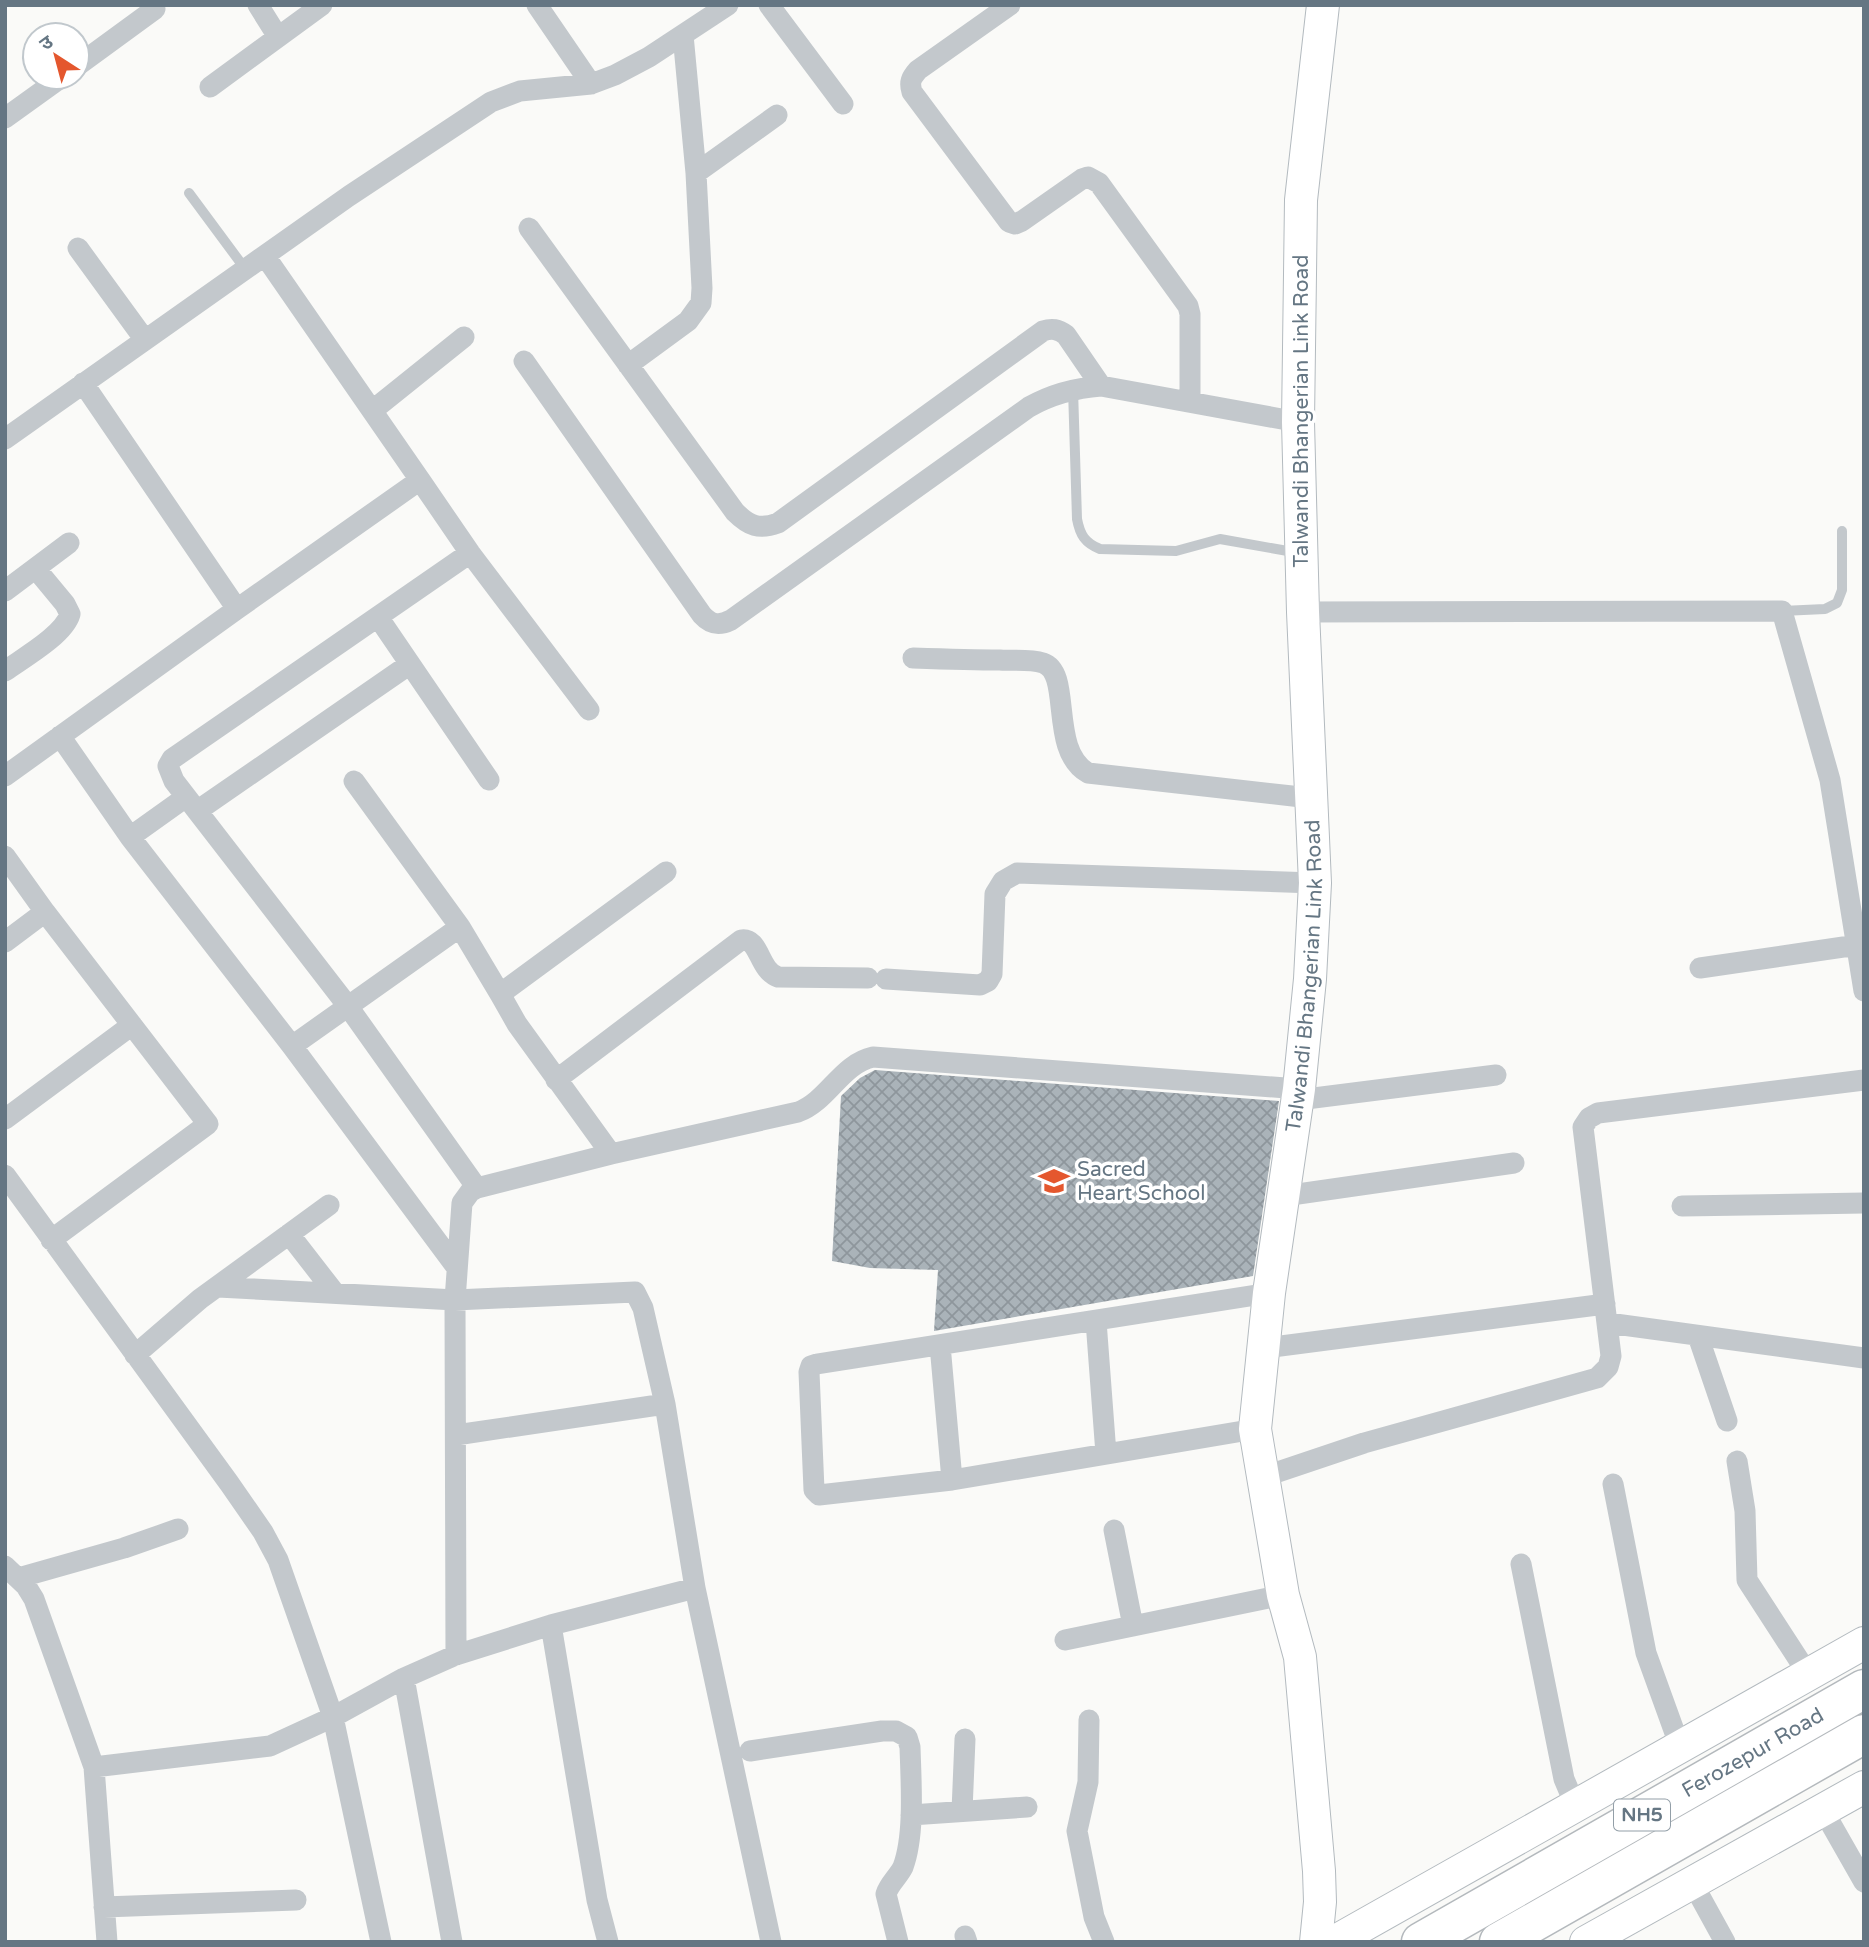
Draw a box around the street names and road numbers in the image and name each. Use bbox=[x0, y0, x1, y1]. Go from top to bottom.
street label: Talwandi Bhangerian Link Road bbox=[1289, 254, 1314, 568]
street label: Talwandi Bhangerian Link Road bbox=[1280, 819, 1328, 1134]
street label: Ferozepur Road bbox=[1677, 1702, 1828, 1803]
road number: NH5 bbox=[1614, 1800, 1670, 1830]

